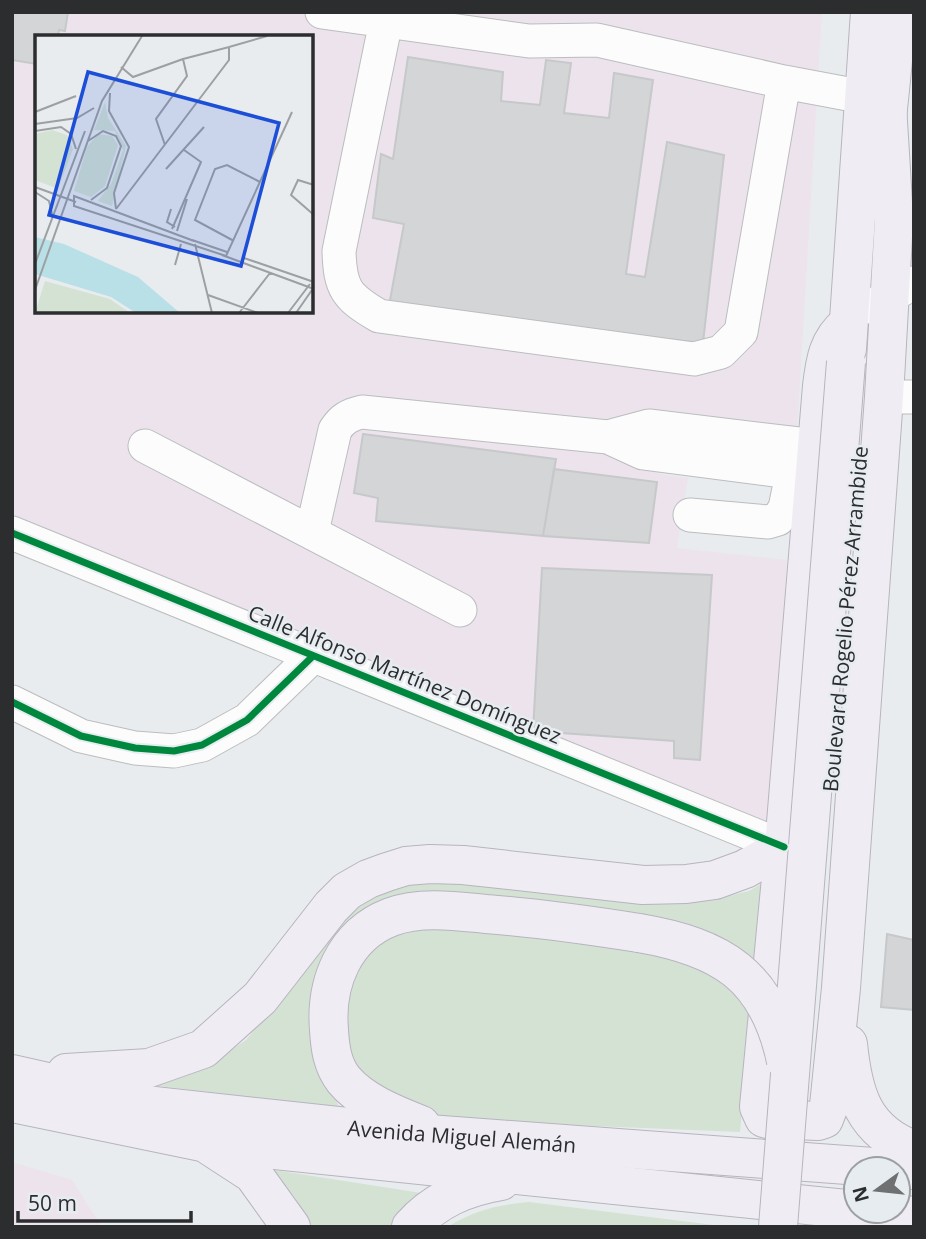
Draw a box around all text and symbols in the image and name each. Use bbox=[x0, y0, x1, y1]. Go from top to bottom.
inset map bbox=[35, 35, 313, 313]
street label: Boulevard Rogelio Pérez Arrambide bbox=[816, 445, 874, 793]
street label: Calle Alfonso Martínez Domínguez bbox=[244, 598, 566, 750]
street label: Avenida Miguel Alemán bbox=[346, 1113, 577, 1159]
north arrow bbox=[842, 1155, 912, 1225]
scale bar bbox=[18, 1180, 191, 1224]
text: N bbox=[846, 1184, 875, 1205]
text: 50 m bbox=[28, 1189, 77, 1217]

